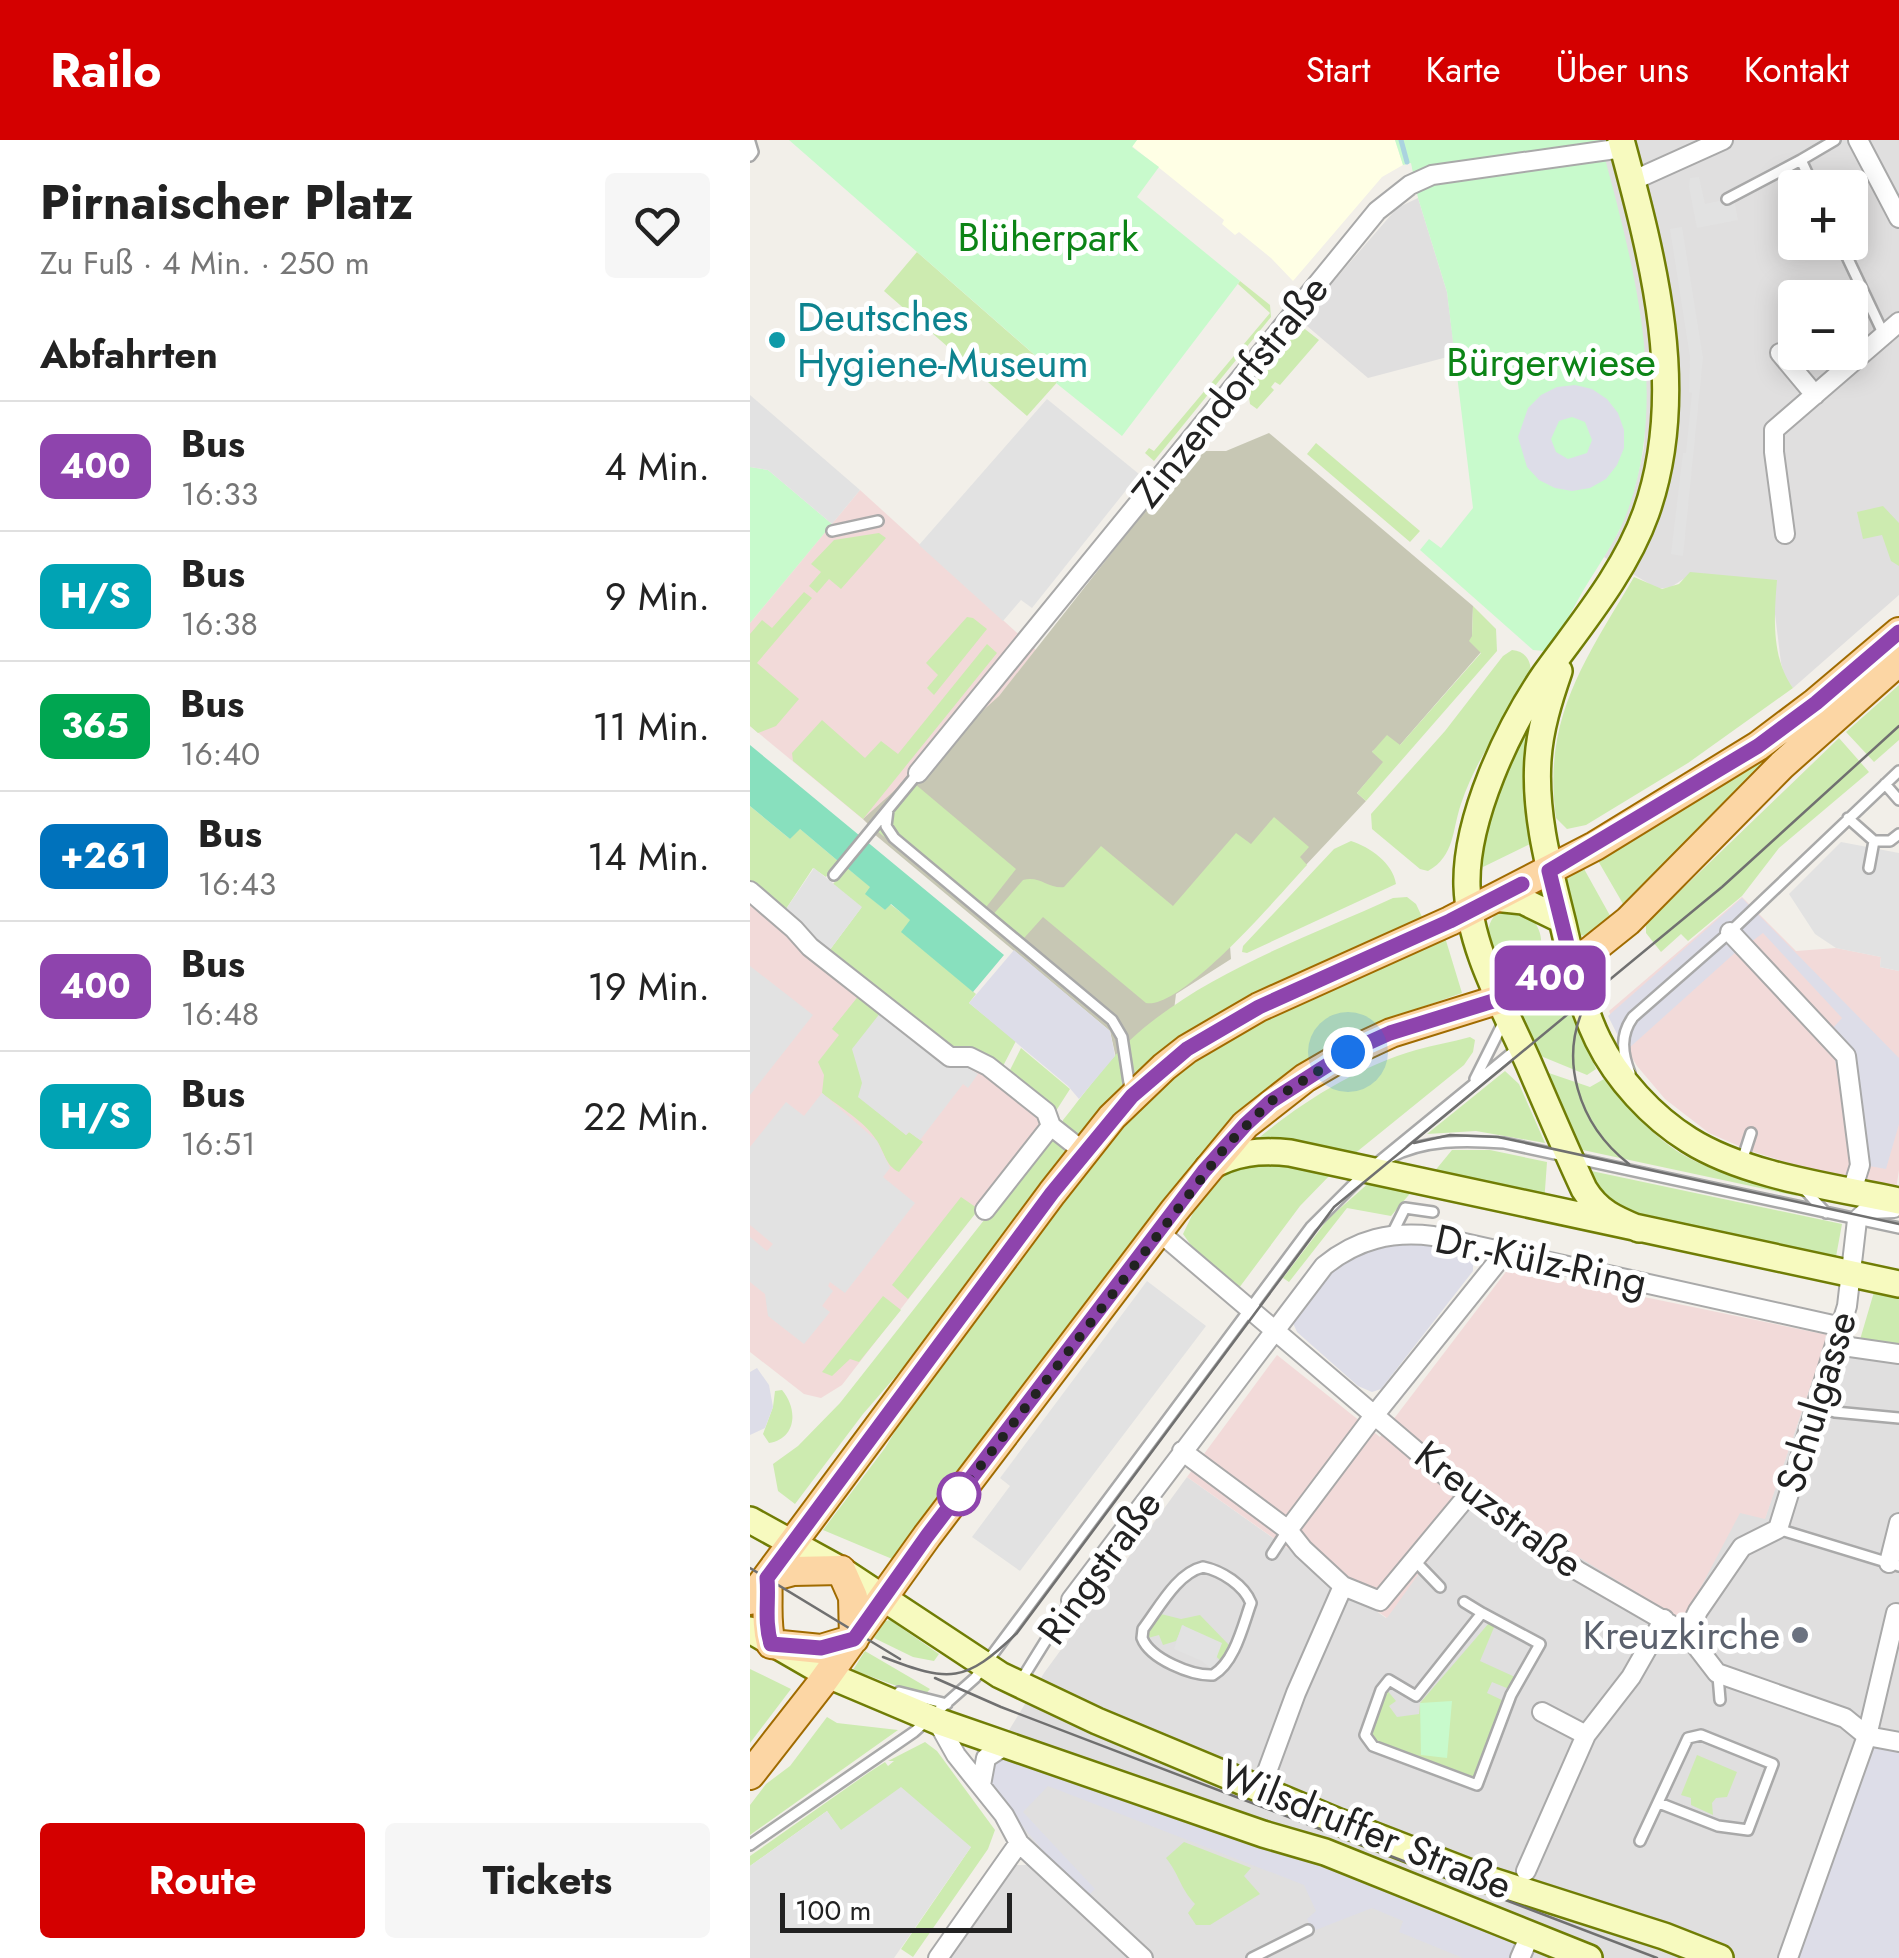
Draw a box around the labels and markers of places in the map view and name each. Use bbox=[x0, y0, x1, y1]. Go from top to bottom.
place label: Deutsches Hygiene-Museum bbox=[797, 288, 1089, 392]
marker: Deutsches Hygiene-Museum bbox=[766, 329, 788, 351]
unlabelled marker bbox=[938, 1473, 980, 1515]
place label: Kreuzkirche bbox=[1582, 1606, 1780, 1664]
marker: Kreuzkirche bbox=[1789, 1624, 1811, 1646]

